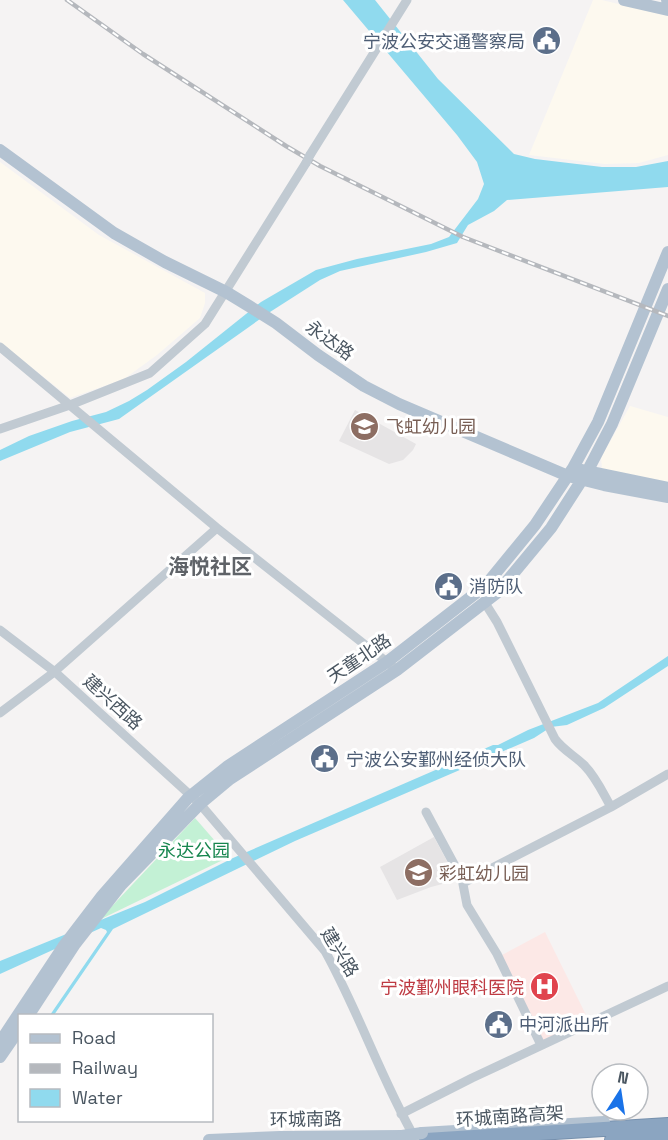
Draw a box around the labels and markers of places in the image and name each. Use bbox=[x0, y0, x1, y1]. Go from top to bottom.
public building icon: 宁波公安交通警察局 bbox=[530, 25, 562, 57]
place label: 宁波公安交通警察局 bbox=[363, 30, 525, 53]
school or university icon: 飞虹幼儿园 bbox=[349, 410, 381, 442]
place label: 飞虹幼儿园 bbox=[386, 415, 476, 438]
public building icon: 消防队 bbox=[432, 570, 464, 602]
place label: 消防队 bbox=[469, 575, 523, 598]
public building icon: 宁波公安鄞州经侦大队 bbox=[309, 743, 341, 775]
place label: 宁波公安鄞州经侦大队 bbox=[346, 748, 526, 771]
school or university icon: 彩虹幼儿园 bbox=[402, 857, 434, 889]
place label: 彩虹幼儿园 bbox=[439, 862, 529, 885]
hospital icon: 宁波鄞州眼科医院 bbox=[529, 971, 561, 1003]
place label: 宁波鄞州眼科医院 bbox=[380, 976, 524, 999]
public building icon: 中河派出所 bbox=[482, 1008, 514, 1040]
place label: 中河派出所 bbox=[519, 1013, 609, 1036]

